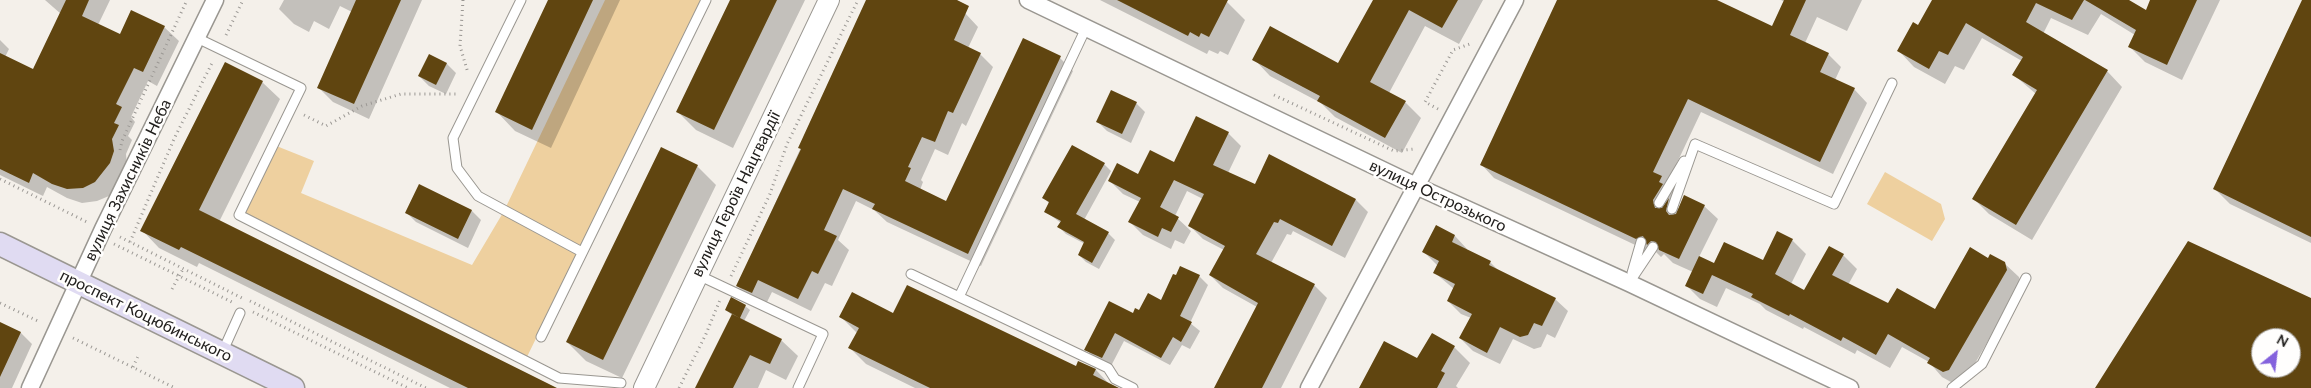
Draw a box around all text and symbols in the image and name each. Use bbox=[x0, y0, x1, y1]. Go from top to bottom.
street label: вулиця Захисників Неба bbox=[80, 96, 176, 264]
street label: вулиця Героїв Нацгвардії bbox=[687, 108, 785, 280]
street label: вулиця Острозького bbox=[1366, 156, 1510, 236]
street label: проспект Коцюбинського bbox=[57, 266, 235, 366]
north arrow bbox=[2251, 328, 2301, 378]
text: N bbox=[2274, 330, 2292, 350]

